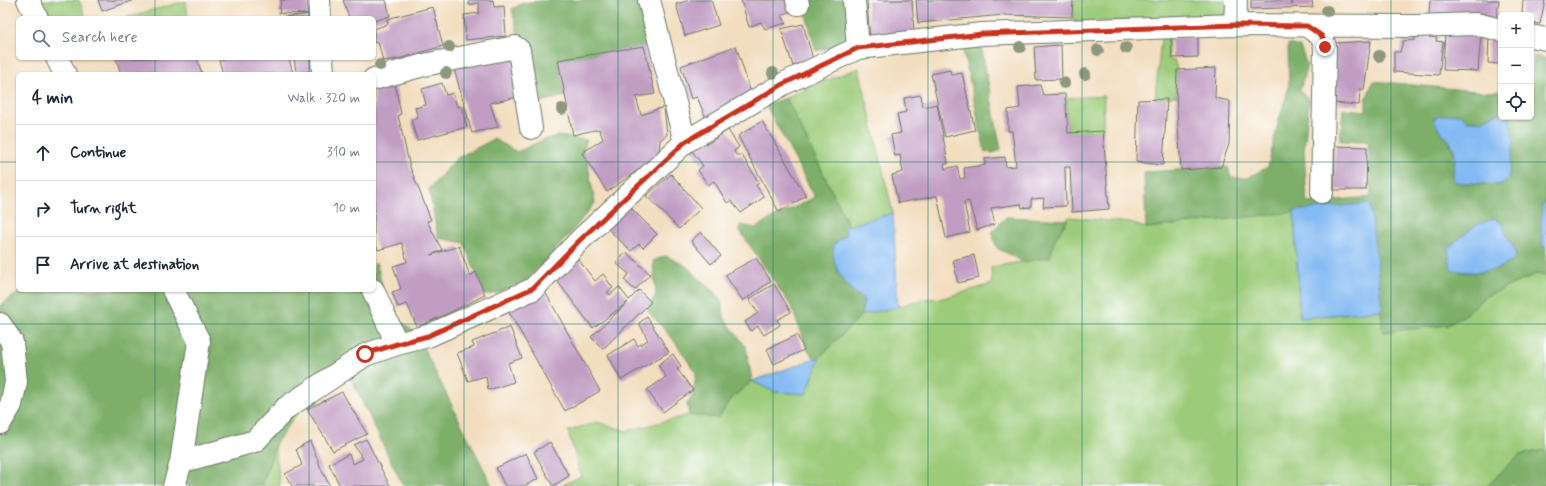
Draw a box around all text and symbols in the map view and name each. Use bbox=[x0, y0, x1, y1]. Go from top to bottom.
map controls bbox=[1498, 12, 1534, 120]
button: + bbox=[1498, 12, 1534, 48]
search box bbox=[16, 16, 376, 60]
icon: search bbox=[30, 27, 52, 49]
text: Search here bbox=[62, 28, 138, 48]
route end bbox=[1316, 38, 1334, 56]
button: − bbox=[1498, 48, 1534, 84]
button: locate bbox=[1498, 84, 1534, 120]
text: 4 min bbox=[32, 87, 73, 109]
text: Walk · 320 m bbox=[287, 90, 360, 107]
icon: ahead bbox=[32, 142, 54, 164]
text: Continue bbox=[70, 143, 126, 163]
text: 310 m bbox=[327, 144, 360, 161]
icon: right bbox=[32, 198, 54, 220]
text: Turn right bbox=[70, 199, 137, 219]
text: 10 m bbox=[333, 200, 360, 217]
icon: arrive bbox=[32, 254, 54, 276]
text: Arrive at destination bbox=[70, 255, 199, 275]
route start bbox=[356, 345, 374, 363]

